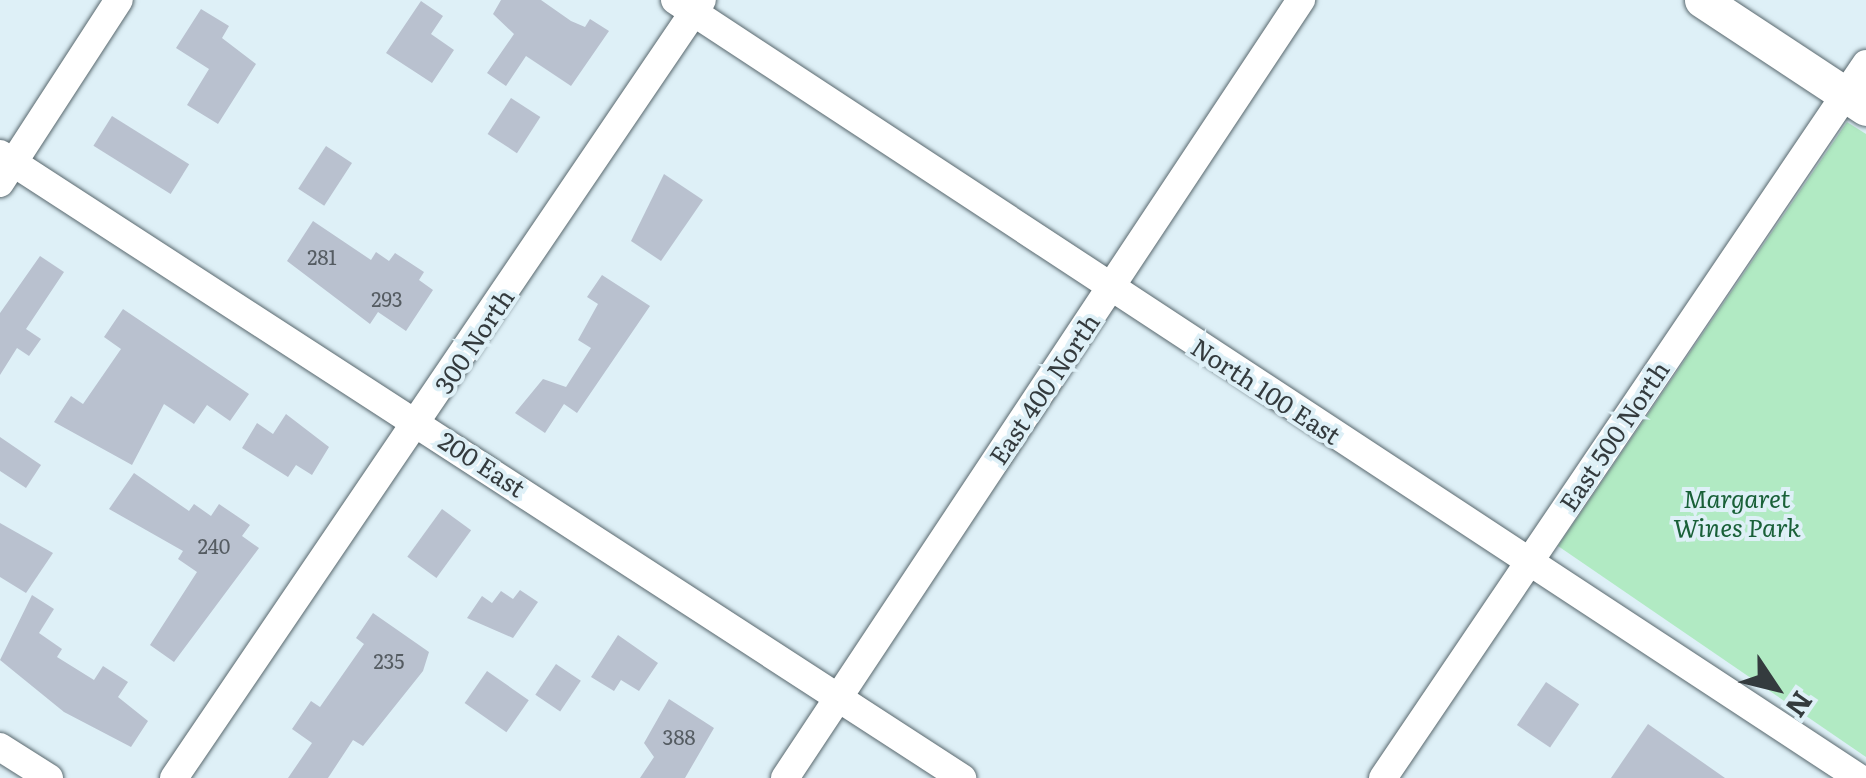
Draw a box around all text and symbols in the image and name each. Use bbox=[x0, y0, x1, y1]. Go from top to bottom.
house number: 281 bbox=[307, 244, 337, 268]
street label: 300 North bbox=[428, 283, 520, 399]
house number: 293 bbox=[371, 286, 403, 310]
street label: East 400 North bbox=[983, 308, 1105, 470]
street label: North 100 East bbox=[1186, 332, 1346, 450]
street label: East 500 North bbox=[1553, 355, 1675, 517]
street label: 200 East bbox=[433, 425, 531, 503]
park label: Margaret Wines Park bbox=[1673, 484, 1801, 543]
house number: 240 bbox=[198, 533, 230, 557]
north arrow bbox=[1726, 638, 1826, 738]
house number: 235 bbox=[373, 648, 405, 672]
text: N bbox=[1777, 684, 1825, 727]
house number: 388 bbox=[663, 724, 695, 748]

